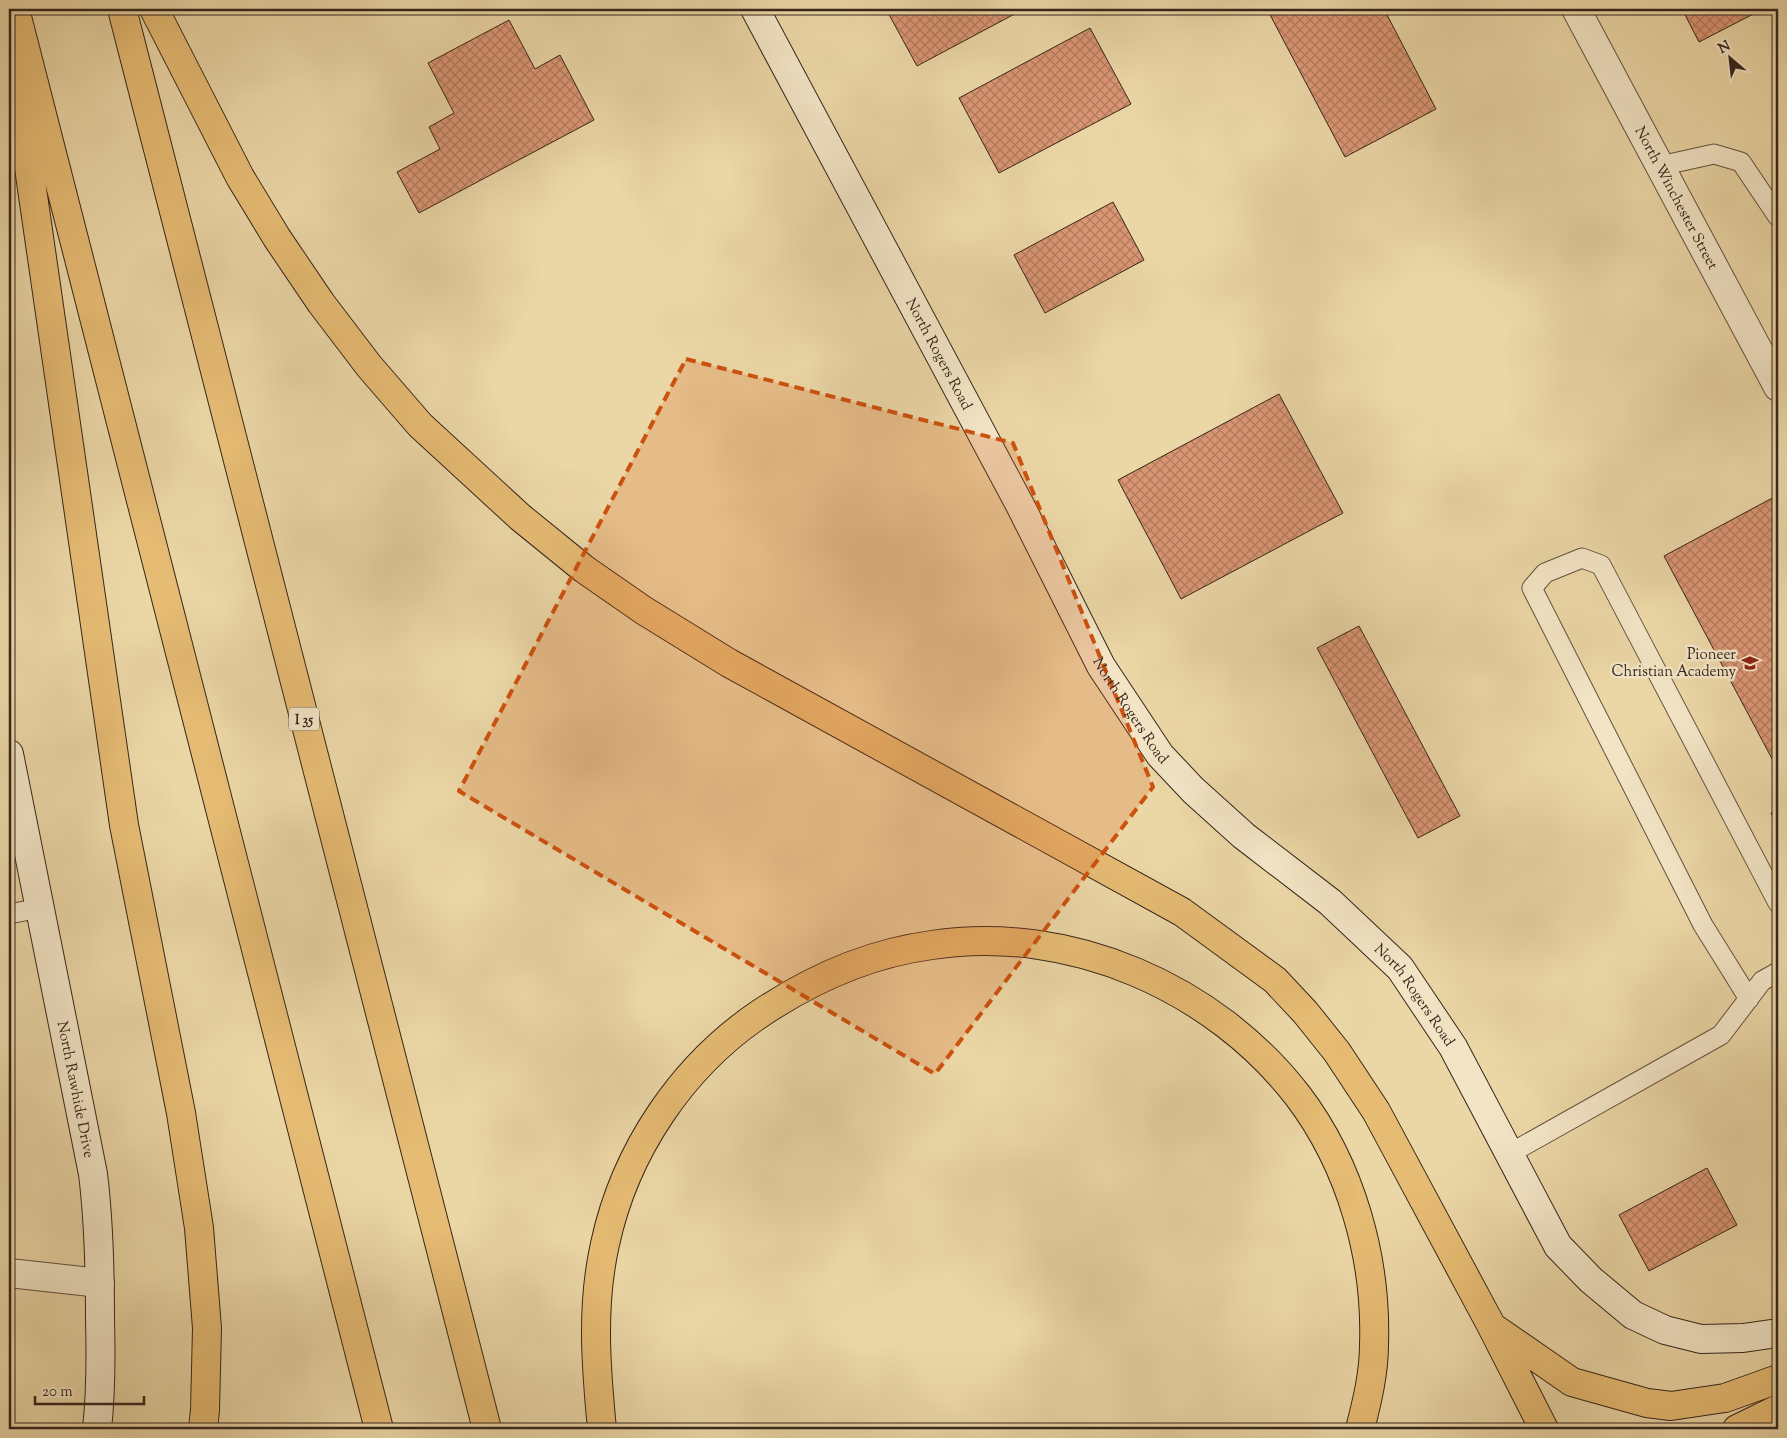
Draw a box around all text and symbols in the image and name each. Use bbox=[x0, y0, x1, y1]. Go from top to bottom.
north arrow bbox=[1704, 32, 1754, 82]
text: N bbox=[1715, 37, 1734, 60]
street label: North Winchester Street bbox=[1629, 123, 1722, 274]
street label: North Rogers Road bbox=[899, 295, 977, 415]
place label: Pioneer Christian Academy bbox=[1611, 645, 1737, 683]
school or university icon: Pioneer Christian Academy bbox=[1740, 653, 1760, 673]
street label: North Rogers Road bbox=[1086, 654, 1173, 770]
road number: I 35 bbox=[289, 708, 319, 731]
street label: North Rogers Road bbox=[1369, 940, 1459, 1052]
street label: North Rawhide Drive bbox=[51, 1019, 99, 1160]
scale bar bbox=[35, 1373, 144, 1405]
text: 20 m bbox=[42, 1382, 73, 1403]

